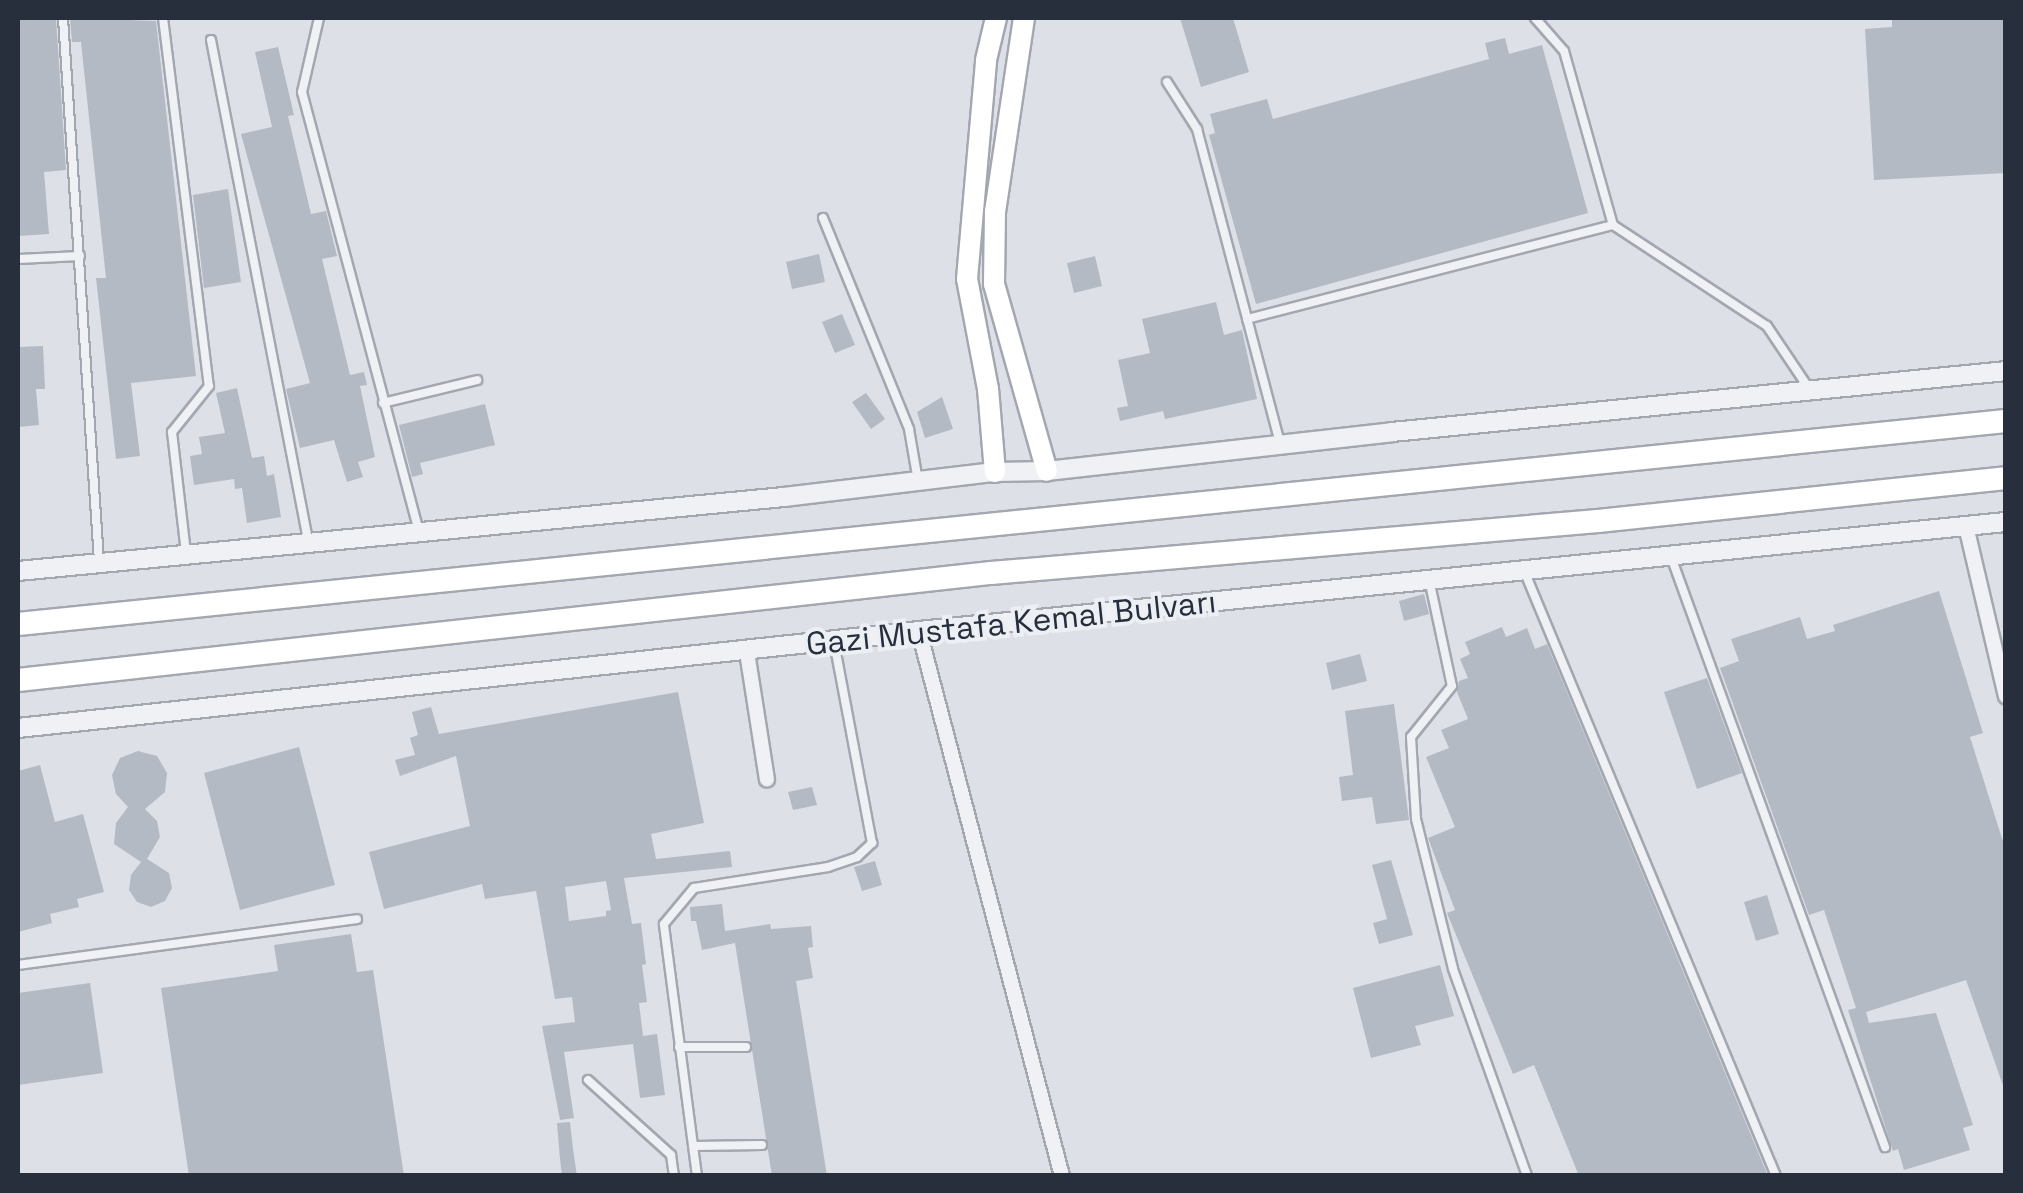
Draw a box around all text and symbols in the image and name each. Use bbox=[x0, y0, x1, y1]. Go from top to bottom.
street label: Gazi Mustafa Kemal Bulvarı bbox=[804, 582, 1218, 664]

